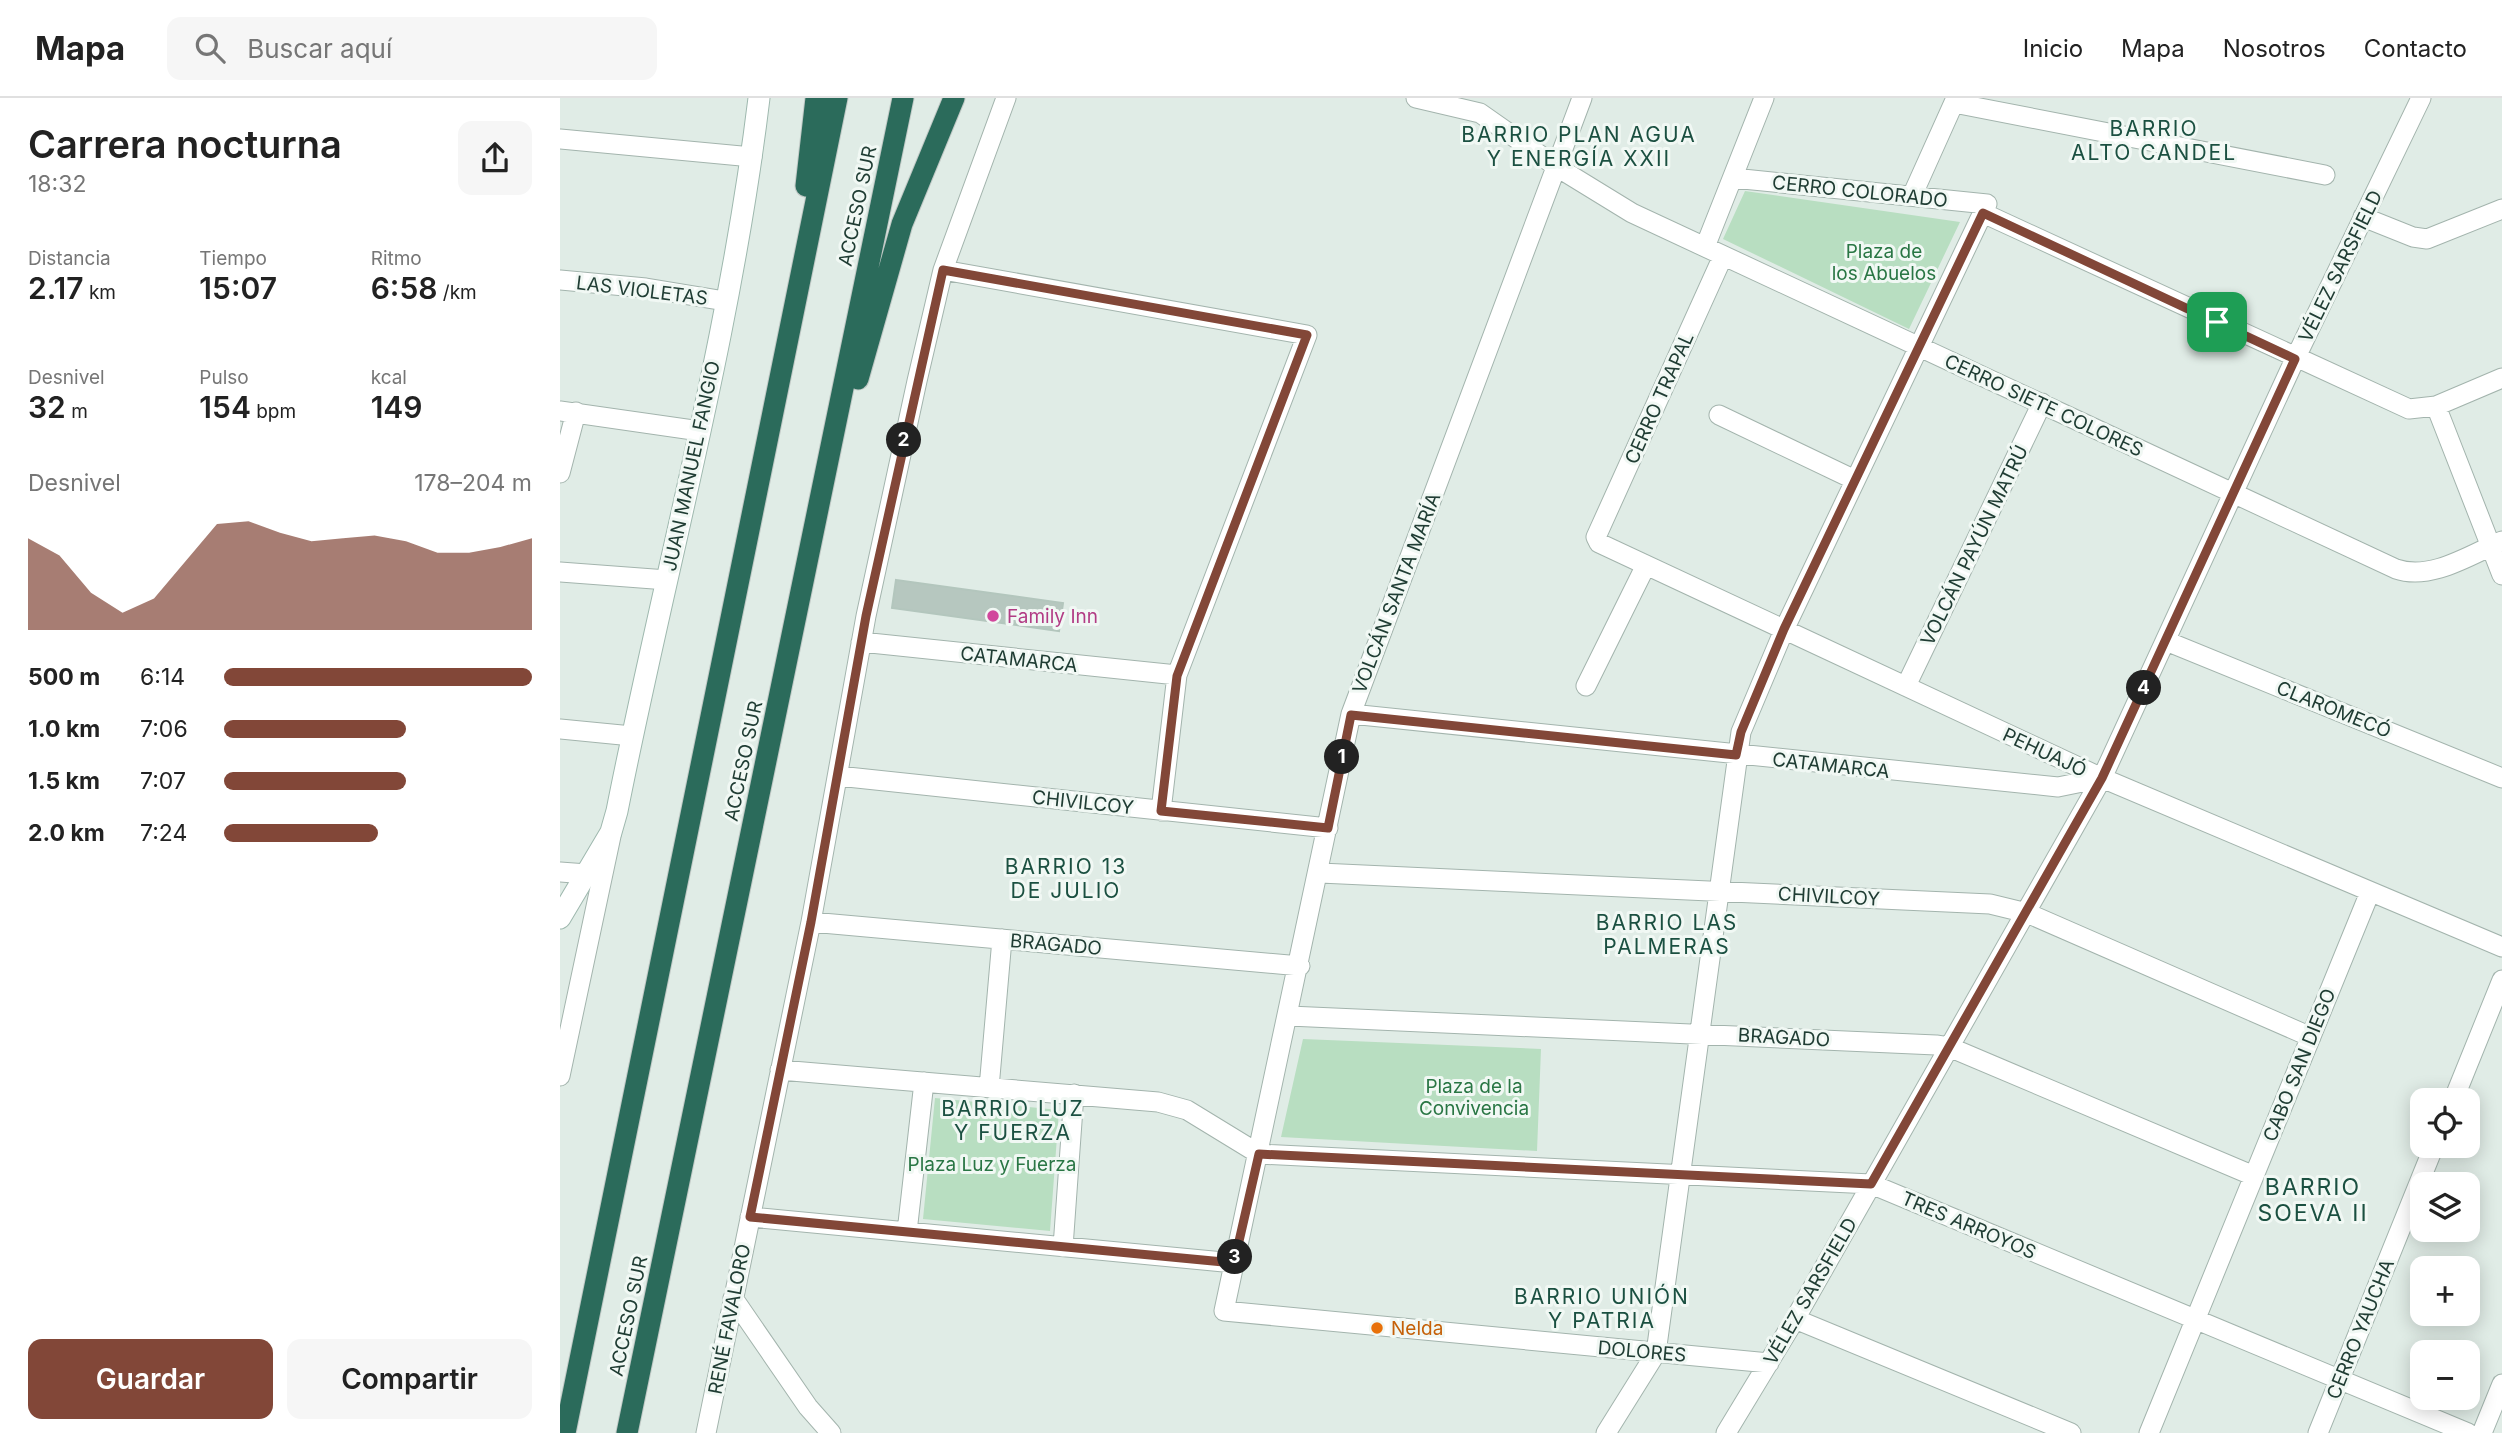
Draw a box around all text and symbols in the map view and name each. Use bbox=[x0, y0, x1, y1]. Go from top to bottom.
search box bbox=[167, 17, 657, 80]
text: Mapa bbox=[35, 28, 125, 68]
icon: search bbox=[191, 29, 229, 67]
text: Buscar aquí bbox=[247, 33, 392, 64]
text: Inicio bbox=[2023, 34, 2083, 63]
text: Mapa bbox=[2121, 34, 2185, 63]
text: Nosotros bbox=[2223, 34, 2326, 63]
text: Contacto bbox=[2364, 34, 2467, 63]
district label: BARRIO ALTO CANDEL bbox=[2071, 116, 2237, 165]
text: Carrera nocturna bbox=[28, 121, 342, 167]
button: share bbox=[458, 121, 532, 195]
district label: BARRIO PLAN AGUA Y ENERGÍA XXII bbox=[1461, 122, 1697, 171]
street label: ACCESO SUR bbox=[834, 144, 881, 268]
text: 18:32 bbox=[28, 170, 86, 198]
street label: CERRO COLORADO bbox=[1771, 171, 1949, 212]
street label: VÉLEZ SARSFIELD bbox=[2293, 186, 2387, 346]
park label: Plaza de los Abuelos bbox=[1832, 240, 1936, 285]
text: Distancia bbox=[28, 247, 111, 270]
text: Tiempo bbox=[199, 247, 267, 270]
text: Ritmo bbox=[371, 247, 422, 270]
text: 2.17 bbox=[28, 270, 84, 306]
text: 15:07 bbox=[199, 270, 277, 306]
text: 6:58 bbox=[371, 270, 437, 306]
street label: LAS VIOLETAS bbox=[575, 271, 709, 310]
text: km bbox=[84, 281, 116, 304]
text: /km bbox=[437, 281, 477, 304]
pin bbox=[2187, 292, 2247, 352]
icon: arrive bbox=[2198, 303, 2236, 341]
street label: CERRO TRAPAL bbox=[1620, 329, 1699, 468]
street label: CERRO SIETE COLORES bbox=[1941, 349, 2147, 462]
street label: JUAN MANUEL FANGIO bbox=[658, 359, 725, 573]
text: Desnivel bbox=[28, 366, 105, 389]
text: Pulso bbox=[199, 366, 249, 389]
text: kcal bbox=[371, 366, 407, 389]
text: 32 bbox=[28, 389, 66, 425]
text: 154 bbox=[199, 389, 251, 425]
text: 149 bbox=[371, 389, 423, 425]
text: m bbox=[66, 400, 88, 423]
text: bpm bbox=[251, 400, 296, 423]
pin: 2 bbox=[886, 422, 922, 458]
text: 2 bbox=[898, 428, 909, 451]
street label: VOLCÁN PAYÚN MATRÚ bbox=[1915, 441, 2033, 649]
text: Desnivel bbox=[28, 469, 121, 497]
text: 178–204 m bbox=[414, 469, 532, 497]
street label: VOLCÁN SANTA MARÍA bbox=[1347, 489, 1445, 697]
place label: Family Inn bbox=[1007, 605, 1098, 628]
marker: Family Inn bbox=[985, 608, 1001, 624]
street label: CATAMARCA bbox=[959, 642, 1079, 677]
text: 500 m bbox=[28, 663, 100, 691]
text: 6:14 bbox=[140, 663, 185, 691]
pin: 4 bbox=[2126, 670, 2162, 706]
text: 4 bbox=[2137, 676, 2150, 699]
street label: CLAROMECÓ bbox=[2273, 676, 2394, 743]
street label: ACCESO SUR bbox=[720, 699, 767, 823]
text: 1.0 km bbox=[28, 715, 100, 743]
text: 7:06 bbox=[140, 715, 188, 743]
street label: PEHUAJÓ bbox=[1999, 723, 2090, 782]
pin: 1 bbox=[1324, 740, 1360, 774]
text: 1 bbox=[1337, 745, 1346, 768]
street label: CATAMARCA bbox=[1771, 748, 1891, 783]
text: 1.5 km bbox=[28, 767, 100, 795]
text: 7:07 bbox=[140, 767, 186, 795]
street label: CHIVILCOY bbox=[1031, 786, 1135, 819]
text: 2.0 km bbox=[28, 819, 105, 847]
text: 7:24 bbox=[140, 819, 187, 847]
district label: BARRIO 13 DE JULIO bbox=[1005, 854, 1127, 903]
street label: CHIVILCOY bbox=[1777, 882, 1881, 911]
district label: BARRIO LAS PALMERAS bbox=[1596, 910, 1738, 959]
street label: BRAGADO bbox=[1009, 929, 1103, 960]
street label: CABO SAN DIEGO bbox=[2258, 985, 2341, 1145]
street label: BRAGADO bbox=[1737, 1024, 1831, 1051]
park label: Plaza de la Convivencia bbox=[1419, 1075, 1529, 1120]
map controls bbox=[2410, 1088, 2480, 1410]
button: locate bbox=[2410, 1088, 2480, 1158]
district label: BARRIO LUZ Y FUERZA bbox=[941, 1096, 1085, 1145]
park label: Plaza Luz y Fuerza bbox=[908, 1153, 1076, 1176]
button: layers bbox=[2410, 1172, 2480, 1242]
district label: BARRIO SOEVA II bbox=[2257, 1173, 2369, 1227]
street label: TRES ARROYOS bbox=[1898, 1187, 2040, 1264]
street label: VÉLEZ SARSFIELD bbox=[1758, 1213, 1862, 1369]
pin: 3 bbox=[1218, 1240, 1252, 1274]
street label: RENÉ FAVALORO bbox=[703, 1242, 755, 1396]
text: 3 bbox=[1228, 1245, 1241, 1268]
street label: ACCESO SUR bbox=[605, 1254, 652, 1378]
street label: CERRO YAUCHA bbox=[2322, 1256, 2399, 1403]
button: + bbox=[2410, 1256, 2480, 1326]
district label: BARRIO UNIÓN Y PATRIA bbox=[1514, 1283, 1690, 1333]
place label: Nelda bbox=[1391, 1317, 1443, 1340]
marker: Nelda bbox=[1369, 1320, 1385, 1336]
street label: DOLORES bbox=[1597, 1336, 1687, 1367]
button: Guardar bbox=[28, 1339, 273, 1419]
button: Compartir bbox=[287, 1339, 532, 1419]
button: − bbox=[2410, 1340, 2480, 1410]

